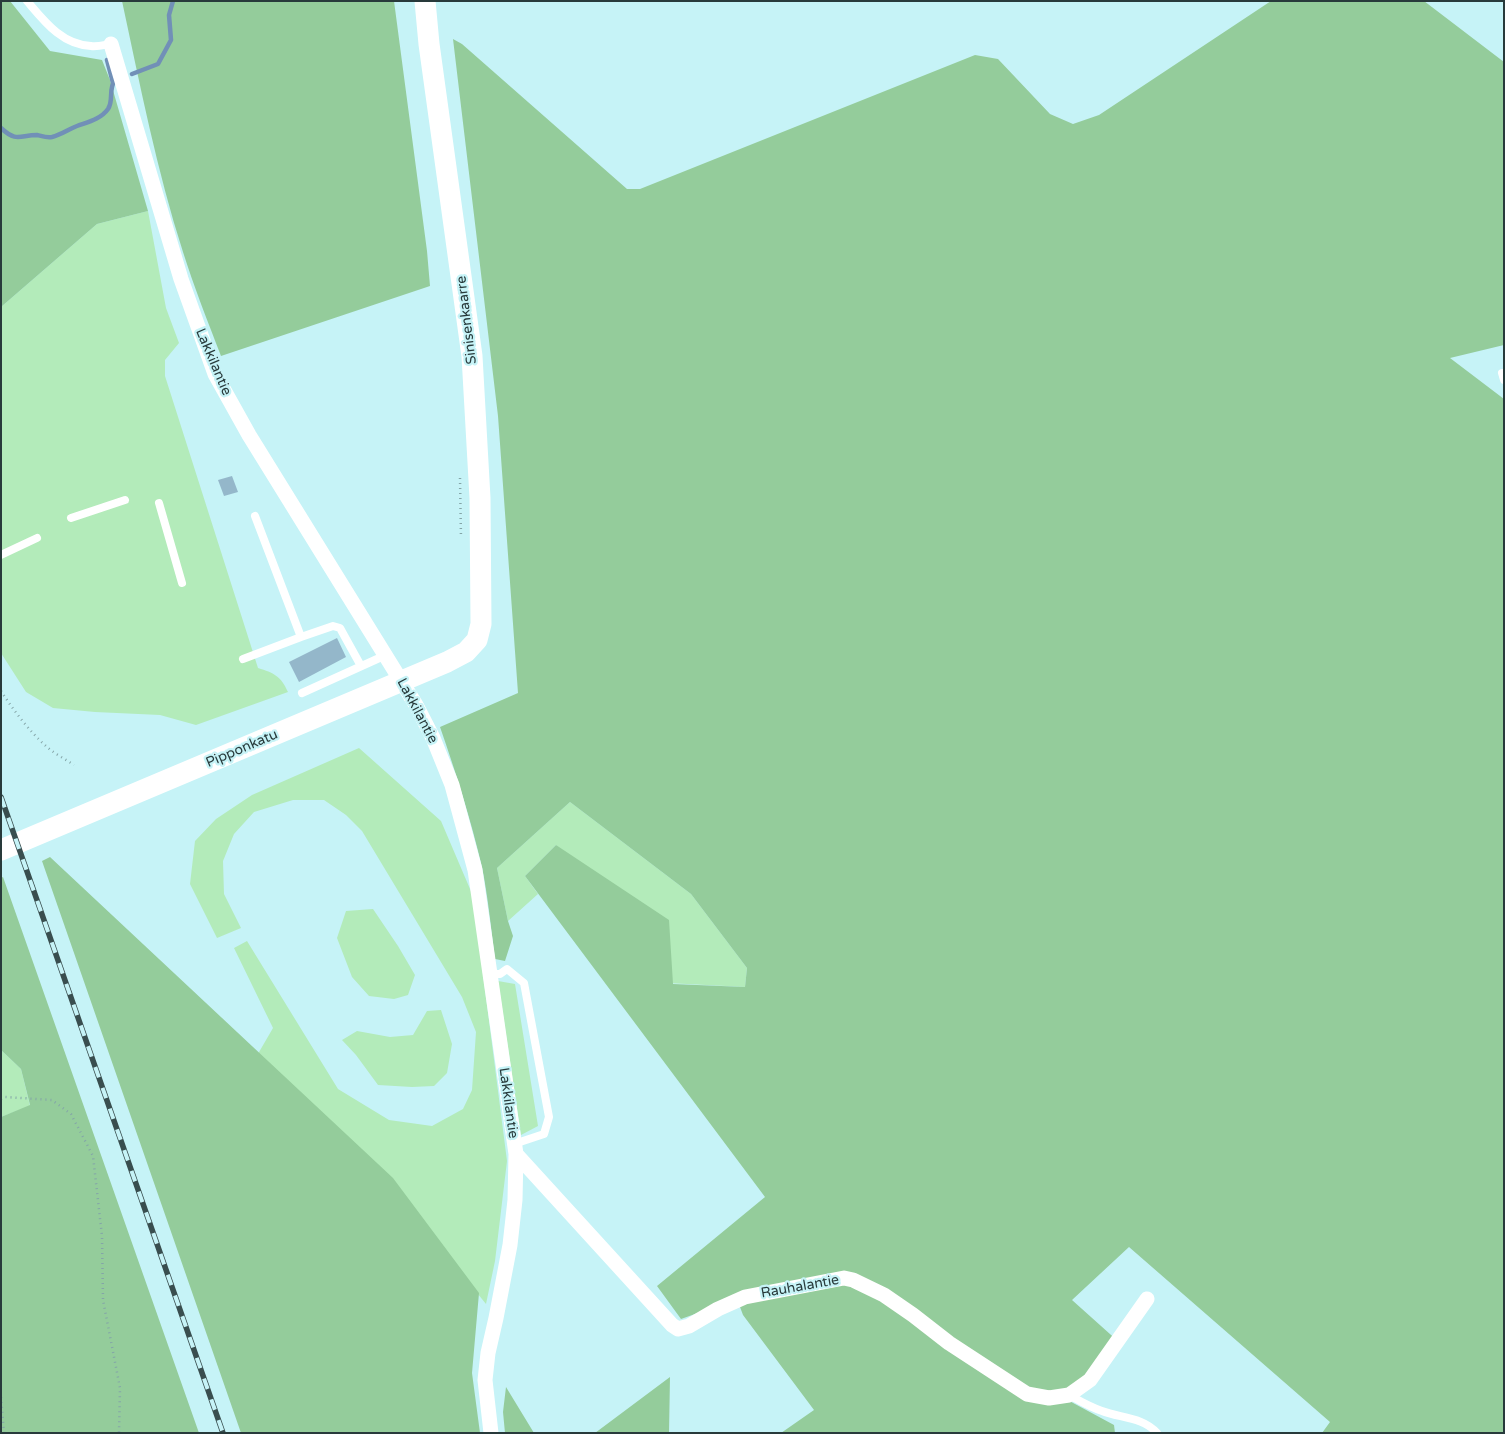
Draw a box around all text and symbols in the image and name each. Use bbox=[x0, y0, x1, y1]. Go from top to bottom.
street label: Sinisenkaarre bbox=[453, 275, 481, 365]
street label: Lakkilantie bbox=[191, 326, 235, 398]
street label: Lakkilantie bbox=[393, 676, 441, 746]
street label: Pipponkatu bbox=[203, 726, 281, 772]
street label: Lakkilantie bbox=[495, 1067, 521, 1139]
street label: Rauhalantie bbox=[760, 1272, 840, 1302]

